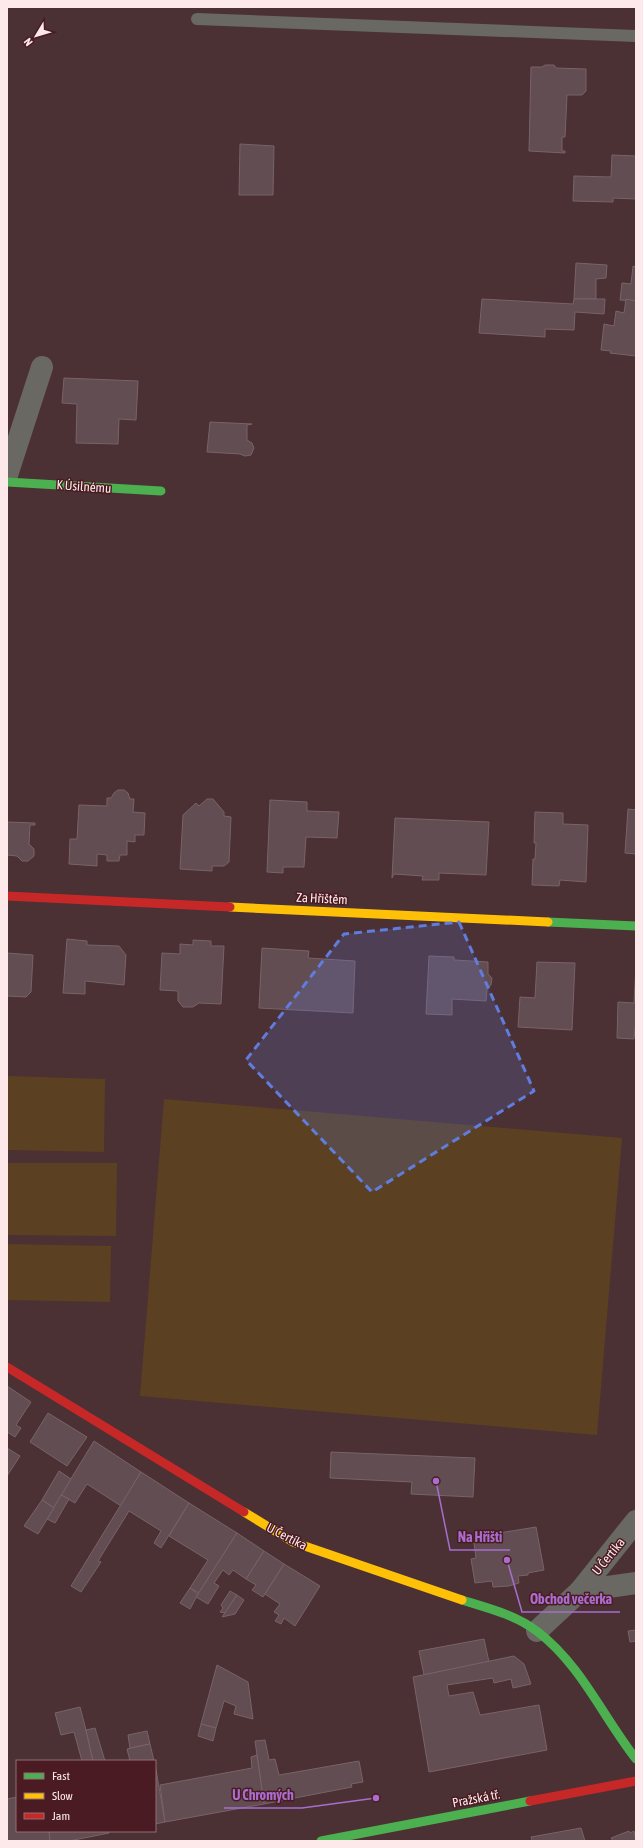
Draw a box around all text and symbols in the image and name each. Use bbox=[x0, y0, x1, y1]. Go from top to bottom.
north arrow bbox=[16, 16, 56, 56]
text: N bbox=[21, 36, 35, 48]
street label: K Úsilnému bbox=[56, 477, 112, 496]
street label: Za Hřištěm bbox=[296, 890, 348, 907]
street label: U Čertíka bbox=[264, 1520, 310, 1553]
callout: Na Hřišti bbox=[450, 1524, 510, 1550]
text: Na Hřišti bbox=[458, 1529, 502, 1545]
street label: U Čertíka bbox=[589, 1535, 628, 1578]
callout: Obchod večerka bbox=[522, 1586, 620, 1612]
text: Obchod večerka bbox=[530, 1591, 613, 1607]
legend bbox=[16, 1760, 156, 1832]
text: Fast bbox=[52, 1769, 70, 1783]
callout: U Chromých bbox=[224, 1782, 302, 1808]
text: U Chromých bbox=[232, 1787, 294, 1803]
street label: Pražská tř. bbox=[451, 1787, 501, 1810]
text: Slow bbox=[52, 1789, 73, 1803]
text: Jam bbox=[52, 1809, 70, 1823]

